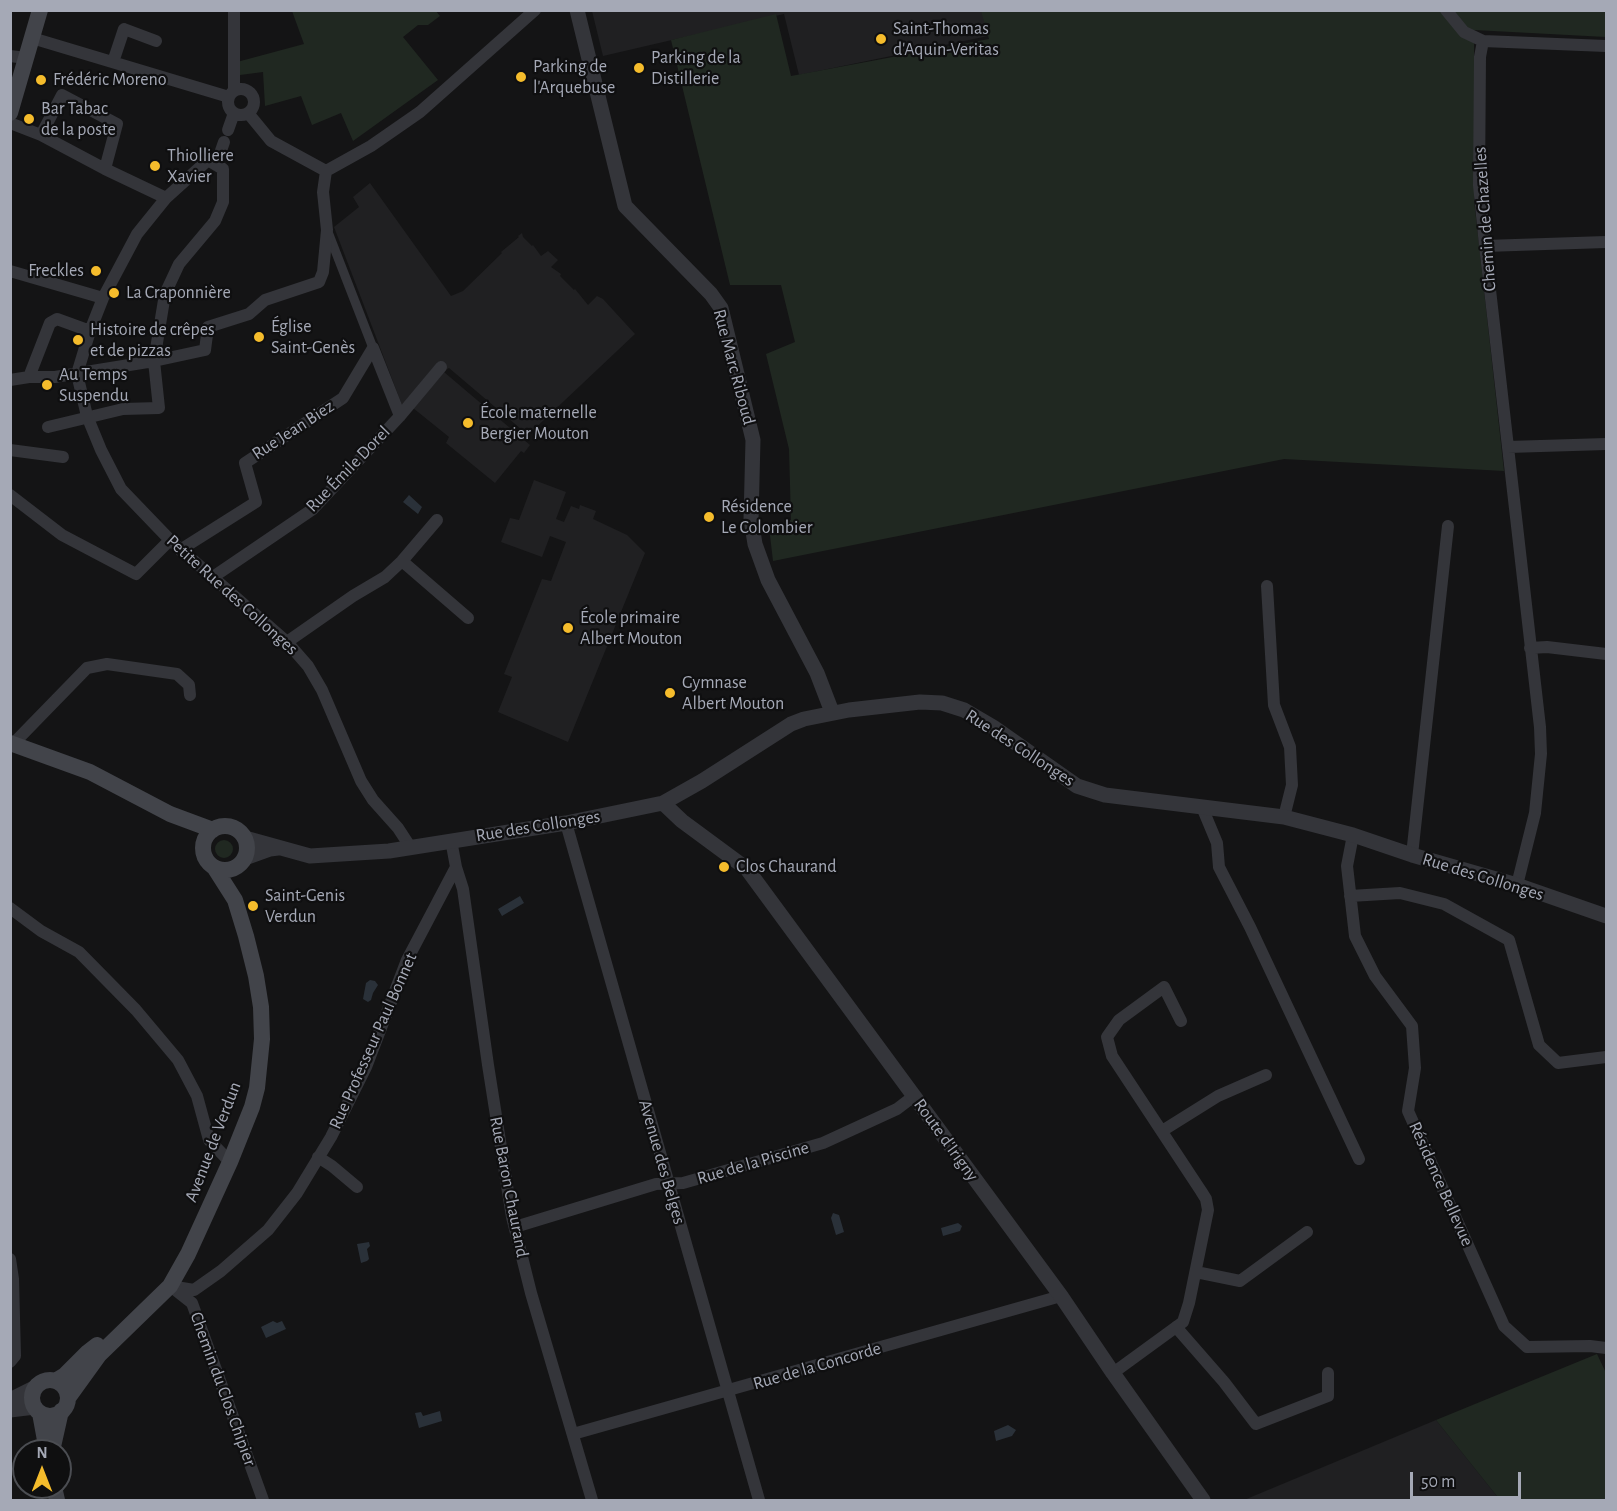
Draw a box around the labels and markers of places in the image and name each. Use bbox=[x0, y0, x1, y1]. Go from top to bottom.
place label: Saint-Thomas d'Aquin-Veritas bbox=[893, 18, 999, 60]
marker: Saint-Thomas d'Aquin-Veritas bbox=[874, 32, 888, 46]
place label: Parking de la Distillerie bbox=[651, 47, 741, 90]
place label: Parking de l'Arquebuse bbox=[533, 56, 615, 98]
marker: Parking de la Distillerie bbox=[632, 61, 646, 75]
place label: Frédéric Moreno bbox=[53, 69, 167, 91]
marker: Parking de l'Arquebuse bbox=[514, 70, 528, 84]
marker: Frédéric Moreno bbox=[34, 73, 48, 87]
place label: Bar Tabac de la poste bbox=[41, 98, 116, 140]
marker: Bar Tabac de la poste bbox=[22, 112, 36, 126]
place label: Thiolliere Xavier bbox=[167, 145, 234, 188]
marker: Thiolliere Xavier bbox=[148, 159, 162, 173]
place label: Freckles bbox=[28, 260, 84, 282]
marker: Freckles bbox=[89, 264, 103, 278]
place label: La Craponnière bbox=[126, 282, 231, 304]
marker: La Craponnière bbox=[107, 286, 121, 300]
place label: Église Saint-Genès bbox=[271, 316, 355, 358]
place label: Histoire de crêpes et de pizzas bbox=[90, 319, 215, 362]
marker: Église Saint-Genès bbox=[252, 330, 266, 344]
marker: Histoire de crêpes et de pizzas bbox=[71, 333, 85, 347]
place label: Au Temps Suspendu bbox=[59, 364, 129, 406]
marker: Au Temps Suspendu bbox=[40, 378, 54, 392]
place label: École maternelle Bergier Mouton bbox=[480, 402, 597, 444]
marker: École maternelle Bergier Mouton bbox=[461, 416, 475, 430]
place label: Résidence Le Colombier bbox=[721, 496, 813, 538]
marker: Résidence Le Colombier bbox=[702, 510, 716, 524]
place label: École primaire Albert Mouton bbox=[580, 607, 682, 650]
marker: École primaire Albert Mouton bbox=[561, 621, 575, 635]
place label: Gymnase Albert Mouton bbox=[682, 672, 784, 714]
marker: Gymnase Albert Mouton bbox=[663, 686, 677, 700]
place label: Clos Chaurand bbox=[736, 856, 837, 878]
marker: Clos Chaurand bbox=[717, 860, 731, 874]
place label: Saint-Genis Verdun bbox=[265, 885, 345, 928]
marker: Saint-Genis Verdun bbox=[246, 899, 260, 913]

